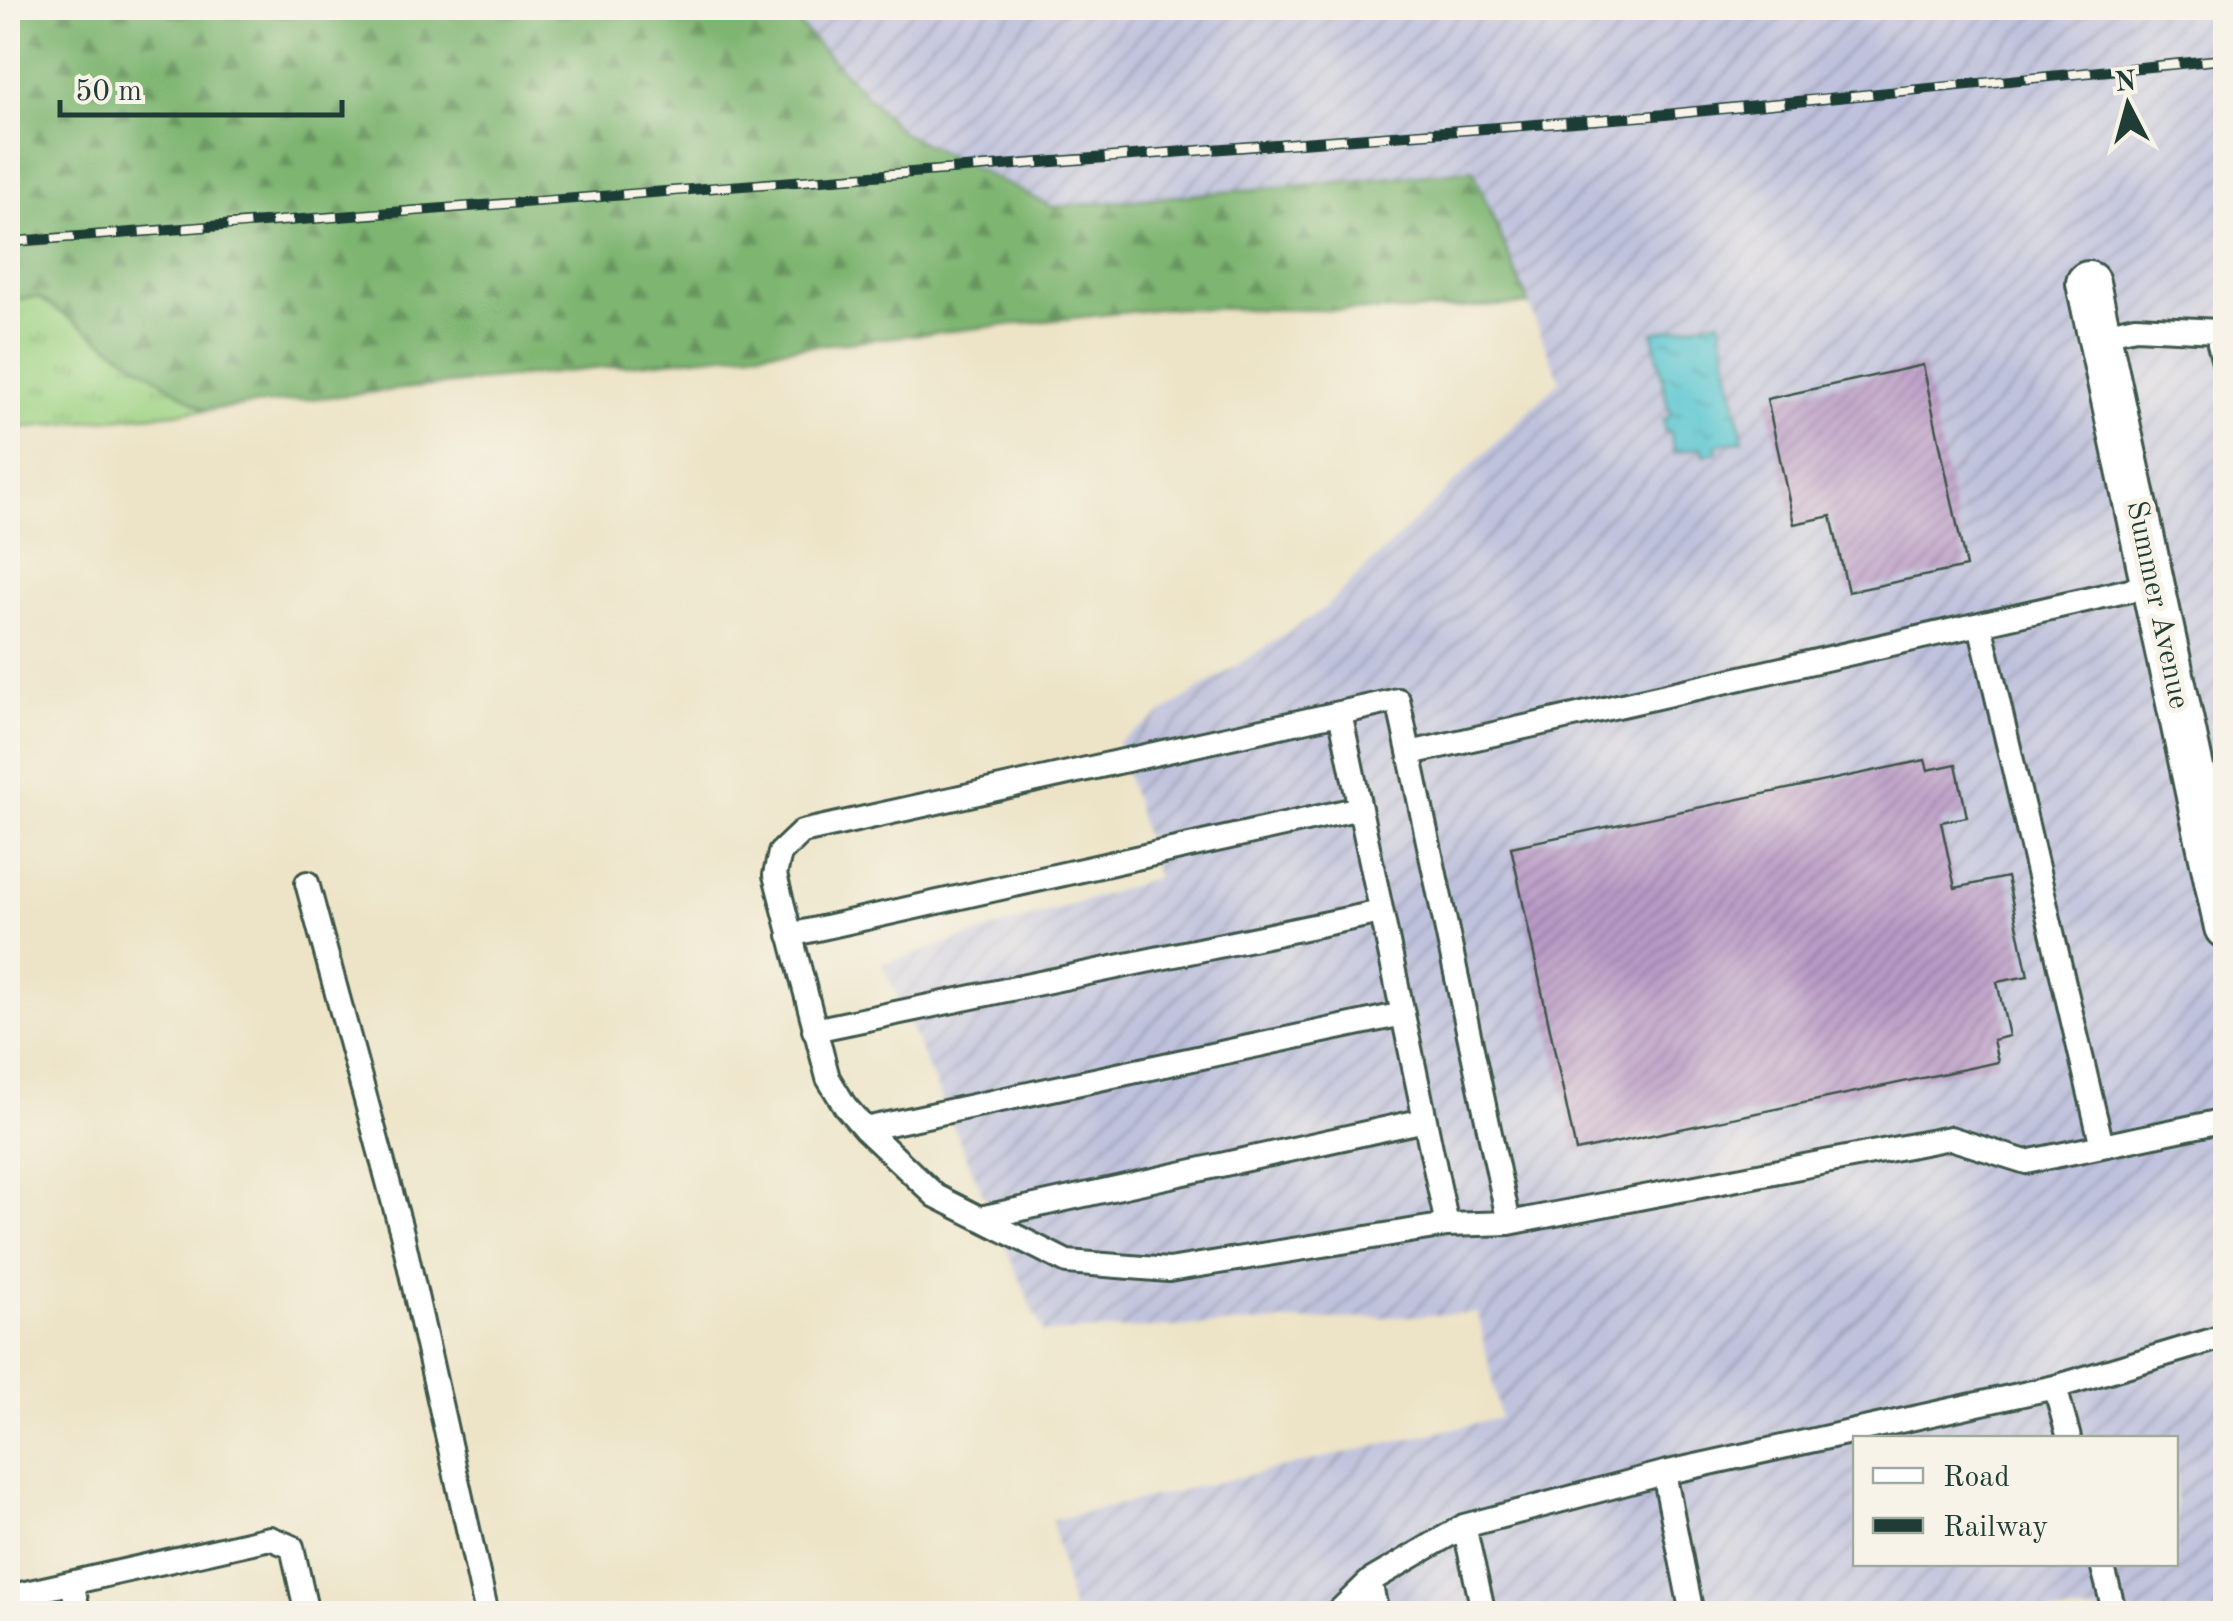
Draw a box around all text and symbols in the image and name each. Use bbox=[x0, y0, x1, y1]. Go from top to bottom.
scale bar bbox=[60, 55, 342, 117]
north arrow bbox=[2078, 55, 2178, 155]
text: N bbox=[2114, 68, 2138, 98]
text: 50 m bbox=[75, 77, 142, 107]
street label: Summer Avenue bbox=[2120, 498, 2194, 712]
legend bbox=[1853, 1436, 2178, 1566]
text: Road bbox=[1943, 1463, 2010, 1493]
text: Railway bbox=[1943, 1513, 2048, 1543]

